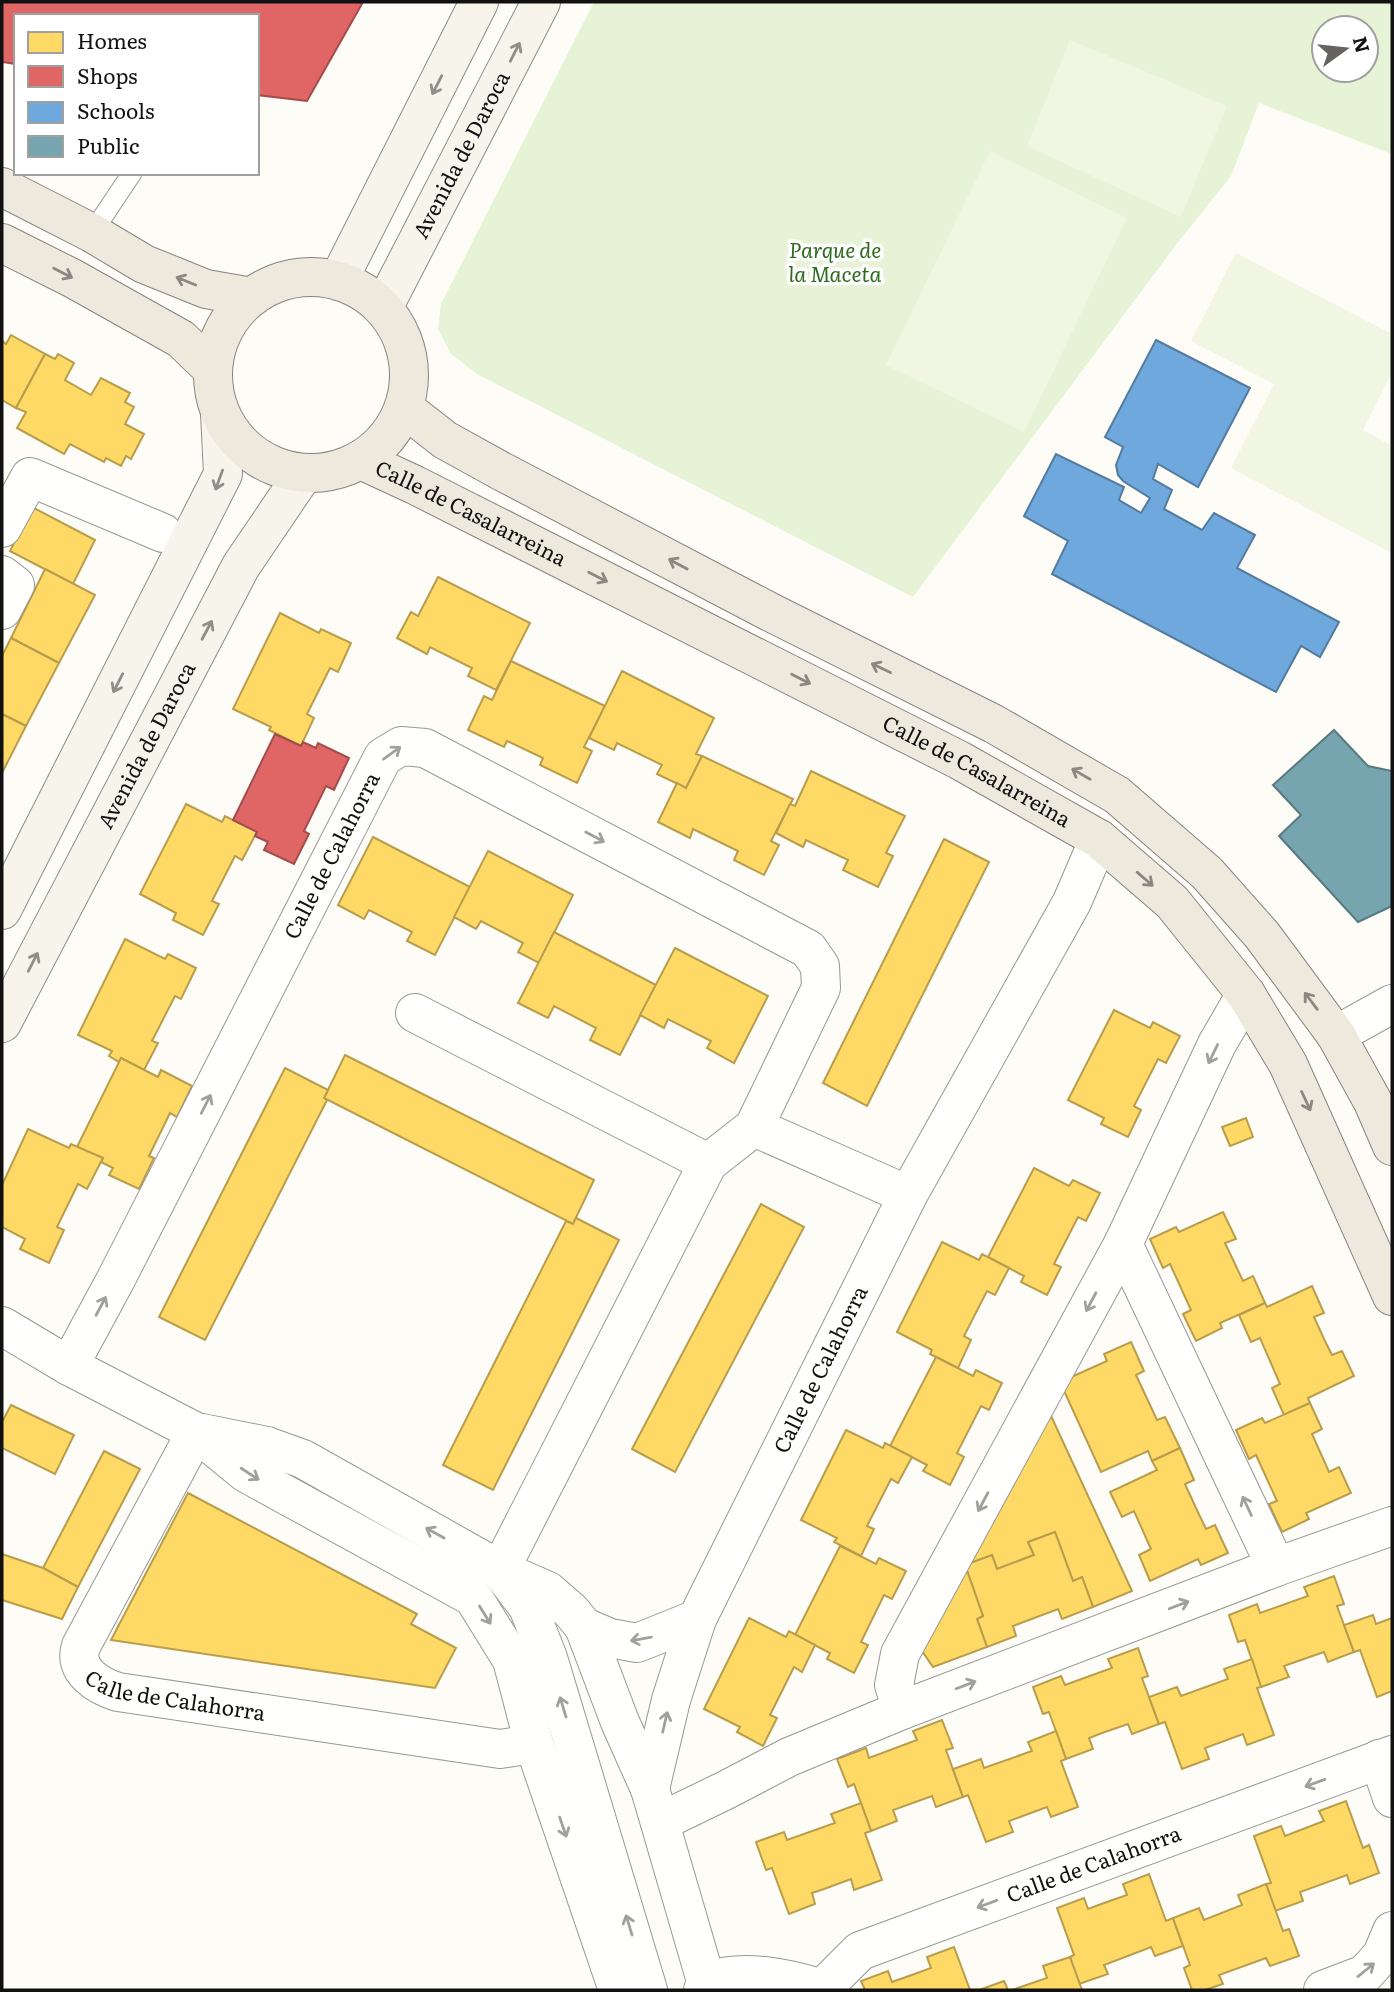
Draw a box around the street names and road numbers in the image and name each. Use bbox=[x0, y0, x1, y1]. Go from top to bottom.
street label: Avenida de Daroca bbox=[404, 64, 516, 243]
street label: Calle de Casalarreina bbox=[371, 451, 573, 572]
street label: Avenida de Daroca bbox=[88, 655, 202, 833]
street label: Calle de Casalarreina bbox=[878, 706, 1078, 834]
street label: Calle de Calahorra bbox=[274, 765, 386, 944]
street label: Calle de Calahorra bbox=[764, 1279, 874, 1458]
street label: Calle de Calahorra bbox=[79, 1661, 268, 1727]
street label: Calle de Calahorra bbox=[1001, 1816, 1185, 1909]

